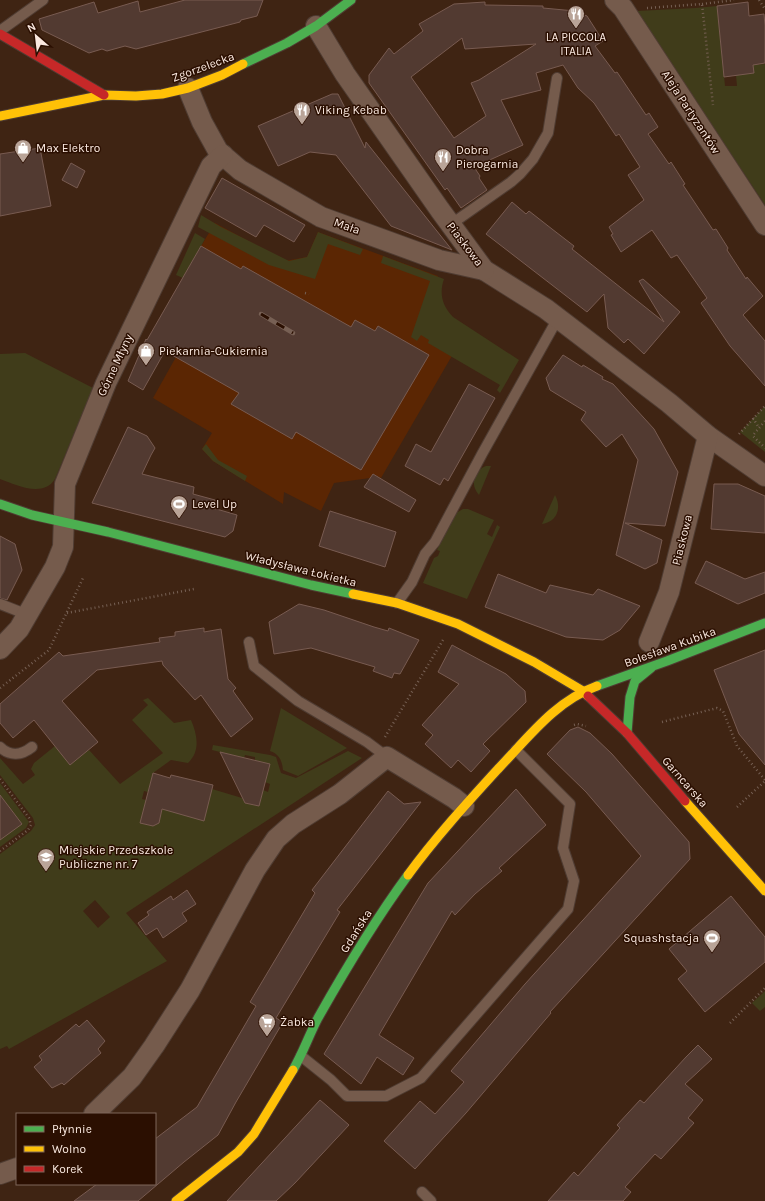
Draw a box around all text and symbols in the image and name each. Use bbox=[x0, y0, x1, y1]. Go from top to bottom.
restaurant icon: LA PICCOLA ITALIA bbox=[566, 4, 586, 29]
north arrow bbox=[16, 16, 56, 56]
text: N bbox=[25, 20, 38, 35]
place label: LA PICCOLA ITALIA bbox=[546, 30, 606, 58]
street label: Zgorzelecka bbox=[170, 49, 236, 85]
street label: Aleja Partyzantów bbox=[659, 68, 723, 157]
restaurant icon: Viking Kebab bbox=[292, 100, 312, 125]
place label: Viking Kebab bbox=[315, 103, 387, 117]
shop icon: Max Elektro bbox=[13, 138, 33, 163]
place label: Max Elektro bbox=[36, 141, 100, 155]
place label: Dobra Pierogarnia bbox=[456, 143, 518, 171]
restaurant icon: Dobra Pierogarnia bbox=[433, 147, 453, 172]
street label: Mała bbox=[332, 215, 362, 237]
street label: Piaskowa bbox=[444, 219, 486, 269]
street label: Górne Młyny bbox=[95, 331, 136, 398]
shop icon: Piekarnia-Cukiernia bbox=[136, 341, 156, 366]
place label: Piekarnia-Cukiernia bbox=[159, 344, 268, 358]
sports icon: Level Up bbox=[169, 494, 189, 519]
place label: Level Up bbox=[192, 497, 237, 511]
street label: Piaskowa bbox=[669, 513, 695, 567]
street label: Władysława Łokietka bbox=[244, 548, 358, 590]
street label: Bolesława Kubika bbox=[622, 624, 718, 670]
street label: Garncarska bbox=[659, 754, 711, 810]
place label: Miejskie Przedszkole Publiczne nr. 7 bbox=[59, 843, 173, 871]
school or university icon: Miejskie Przedszkole Publiczne nr. 7 bbox=[36, 847, 56, 872]
street label: Gdańska bbox=[337, 907, 375, 955]
sports icon: Squashstacja bbox=[702, 928, 722, 953]
place label: Squashstacja bbox=[623, 931, 699, 945]
supermarket icon: Żabka bbox=[257, 1012, 277, 1037]
place label: Żabka bbox=[280, 1015, 314, 1029]
legend bbox=[16, 1113, 156, 1185]
text: Płynnie bbox=[52, 1122, 92, 1136]
text: Wolno bbox=[52, 1142, 86, 1156]
text: Korek bbox=[52, 1162, 83, 1176]

